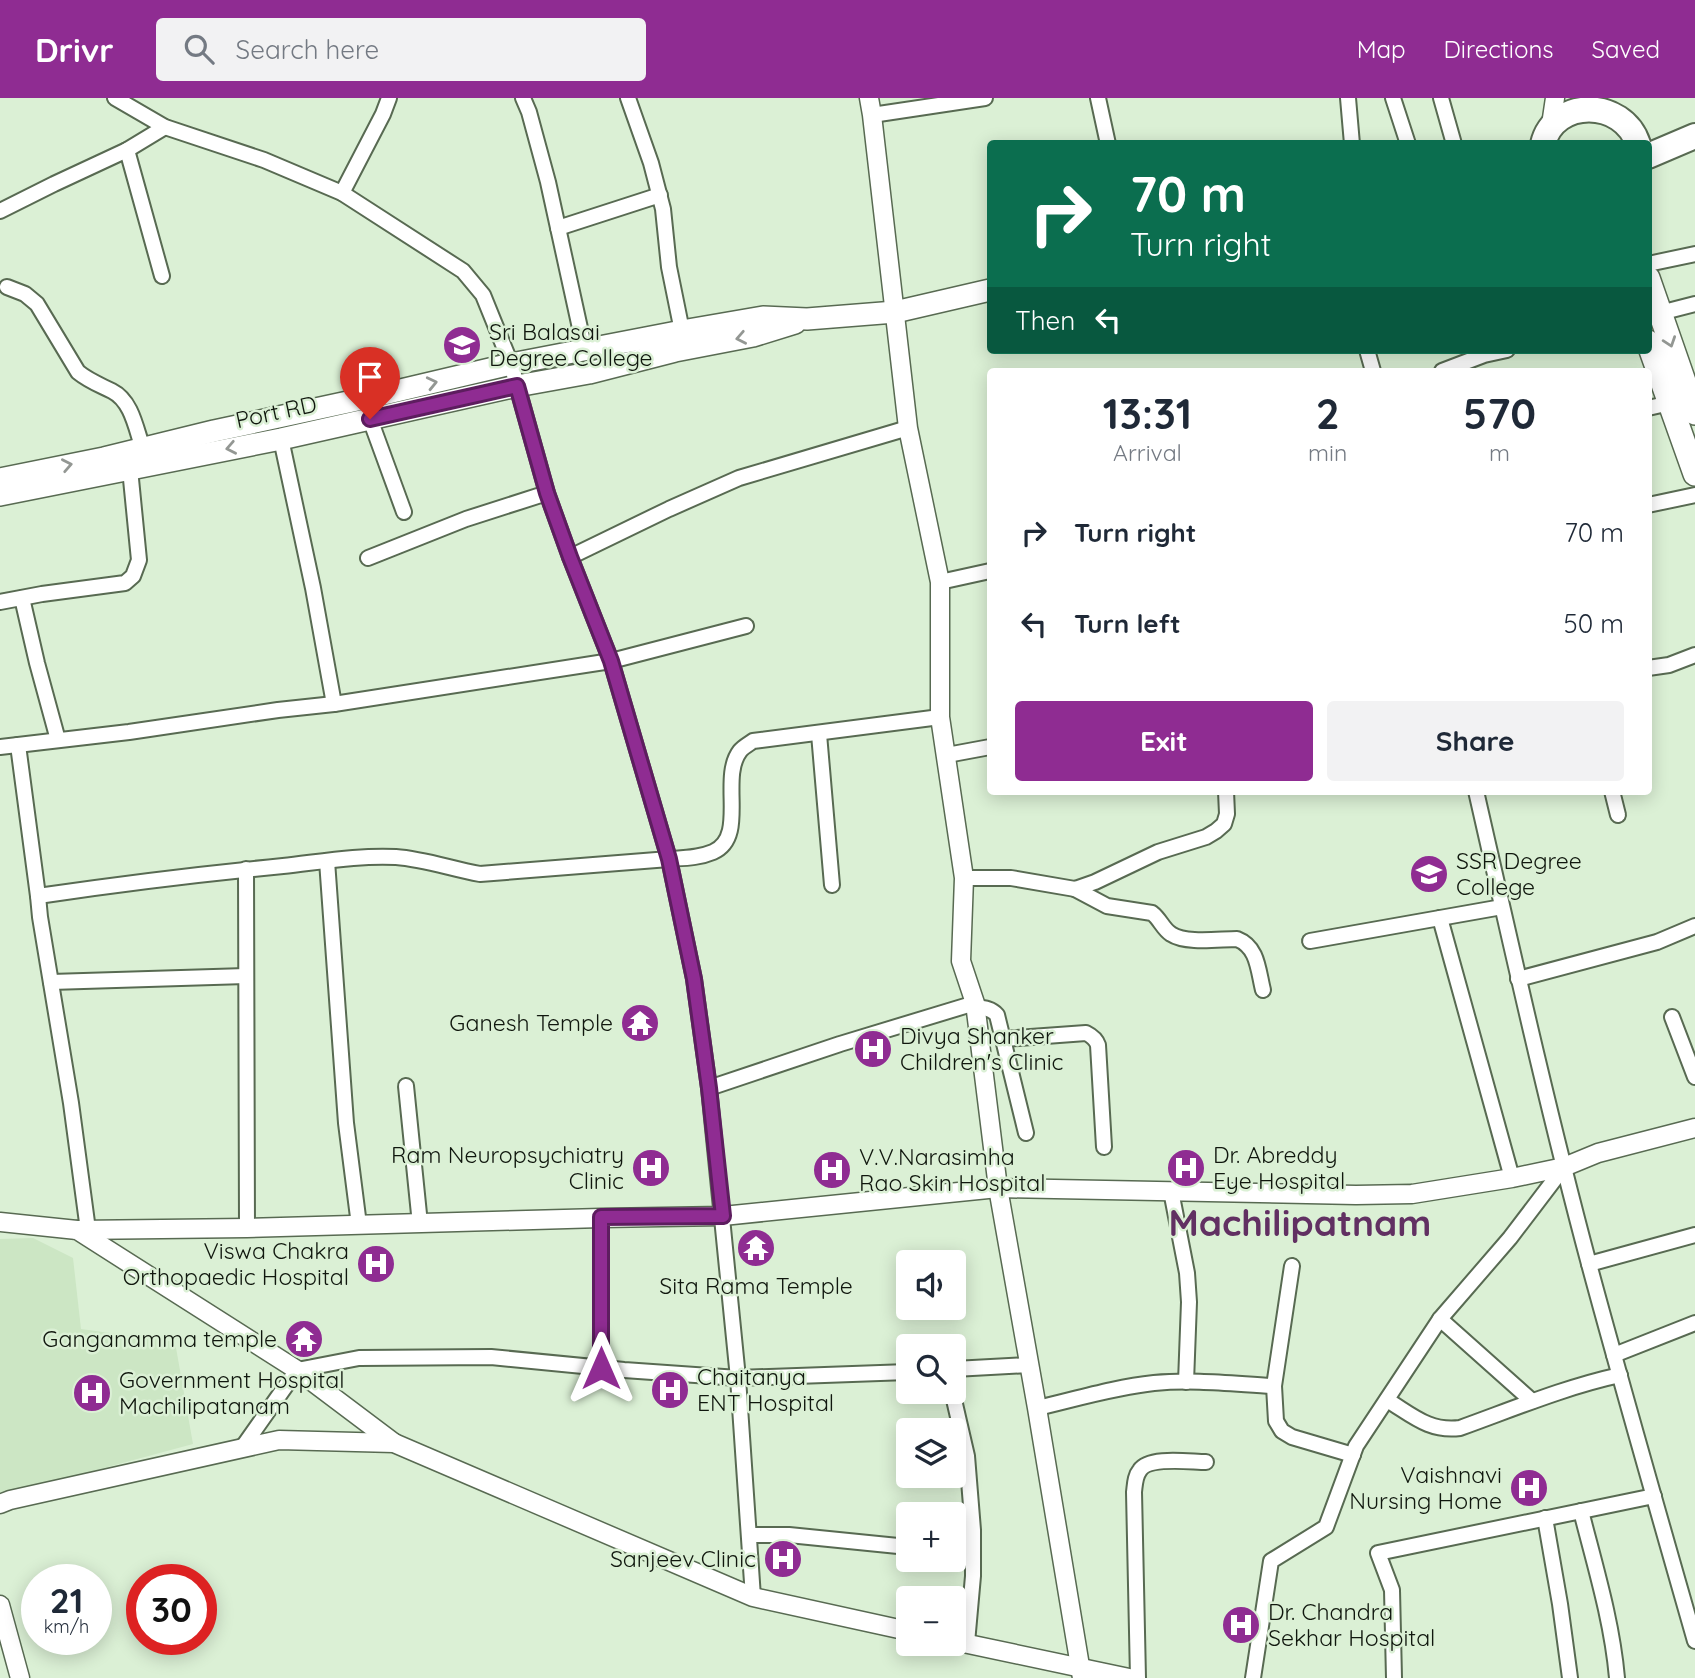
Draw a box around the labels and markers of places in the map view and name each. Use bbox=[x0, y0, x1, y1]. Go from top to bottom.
place label: Sri Balasai Degree College bbox=[489, 317, 653, 372]
school or university icon: Sri Balasai Degree College bbox=[441, 324, 483, 366]
pin bbox=[340, 347, 400, 419]
place label: SSR Degree College bbox=[1456, 846, 1582, 901]
school or university icon: SSR Degree College bbox=[1408, 853, 1450, 895]
temple icon: Ganesh Temple bbox=[619, 1002, 661, 1044]
place label: Ganesh Temple bbox=[449, 1008, 613, 1037]
place label: Divya Shanker Children's Clinic bbox=[900, 1021, 1064, 1076]
hospital icon: Divya Shanker Children's Clinic bbox=[852, 1028, 894, 1070]
place label: Ram Neuropsychiatry Clinic bbox=[391, 1140, 624, 1195]
place label: Dr. Abreddy Eye Hospital bbox=[1213, 1140, 1345, 1195]
place label: V.V.Narasimha Rao Skin Hospital bbox=[859, 1142, 1045, 1197]
hospital icon: Ram Neuropsychiatry Clinic bbox=[630, 1147, 672, 1189]
hospital icon: Dr. Abreddy Eye Hospital bbox=[1165, 1147, 1207, 1189]
hospital icon: V.V.Narasimha Rao Skin Hospital bbox=[811, 1149, 853, 1191]
temple icon: Sita Rama Temple bbox=[735, 1227, 777, 1269]
place label: Viswa Chakra Orthopaedic Hospital bbox=[123, 1236, 349, 1291]
hospital icon: Viswa Chakra Orthopaedic Hospital bbox=[355, 1243, 397, 1285]
place label: Sita Rama Temple bbox=[659, 1271, 853, 1300]
temple icon: Ganganamma temple bbox=[283, 1318, 325, 1360]
place label: Ganganamma temple bbox=[42, 1324, 277, 1353]
place label: Chaitanya ENT Hospital bbox=[697, 1362, 834, 1417]
place label: Government Hospital Machilipatanam bbox=[119, 1365, 344, 1420]
hospital icon: Chaitanya ENT Hospital bbox=[649, 1369, 691, 1411]
hospital icon: Government Hospital Machilipatanam bbox=[71, 1372, 113, 1414]
place label: Vaishnavi Nursing Home bbox=[1349, 1460, 1502, 1515]
hospital icon: Vaishnavi Nursing Home bbox=[1508, 1467, 1550, 1509]
hospital icon: Sanjeev Clinic bbox=[762, 1538, 804, 1580]
place label: Sanjeev Clinic bbox=[610, 1544, 756, 1573]
place label: Dr. Chandra Sekhar Hospital bbox=[1268, 1597, 1435, 1652]
hospital icon: Dr. Chandra Sekhar Hospital bbox=[1220, 1604, 1262, 1646]

